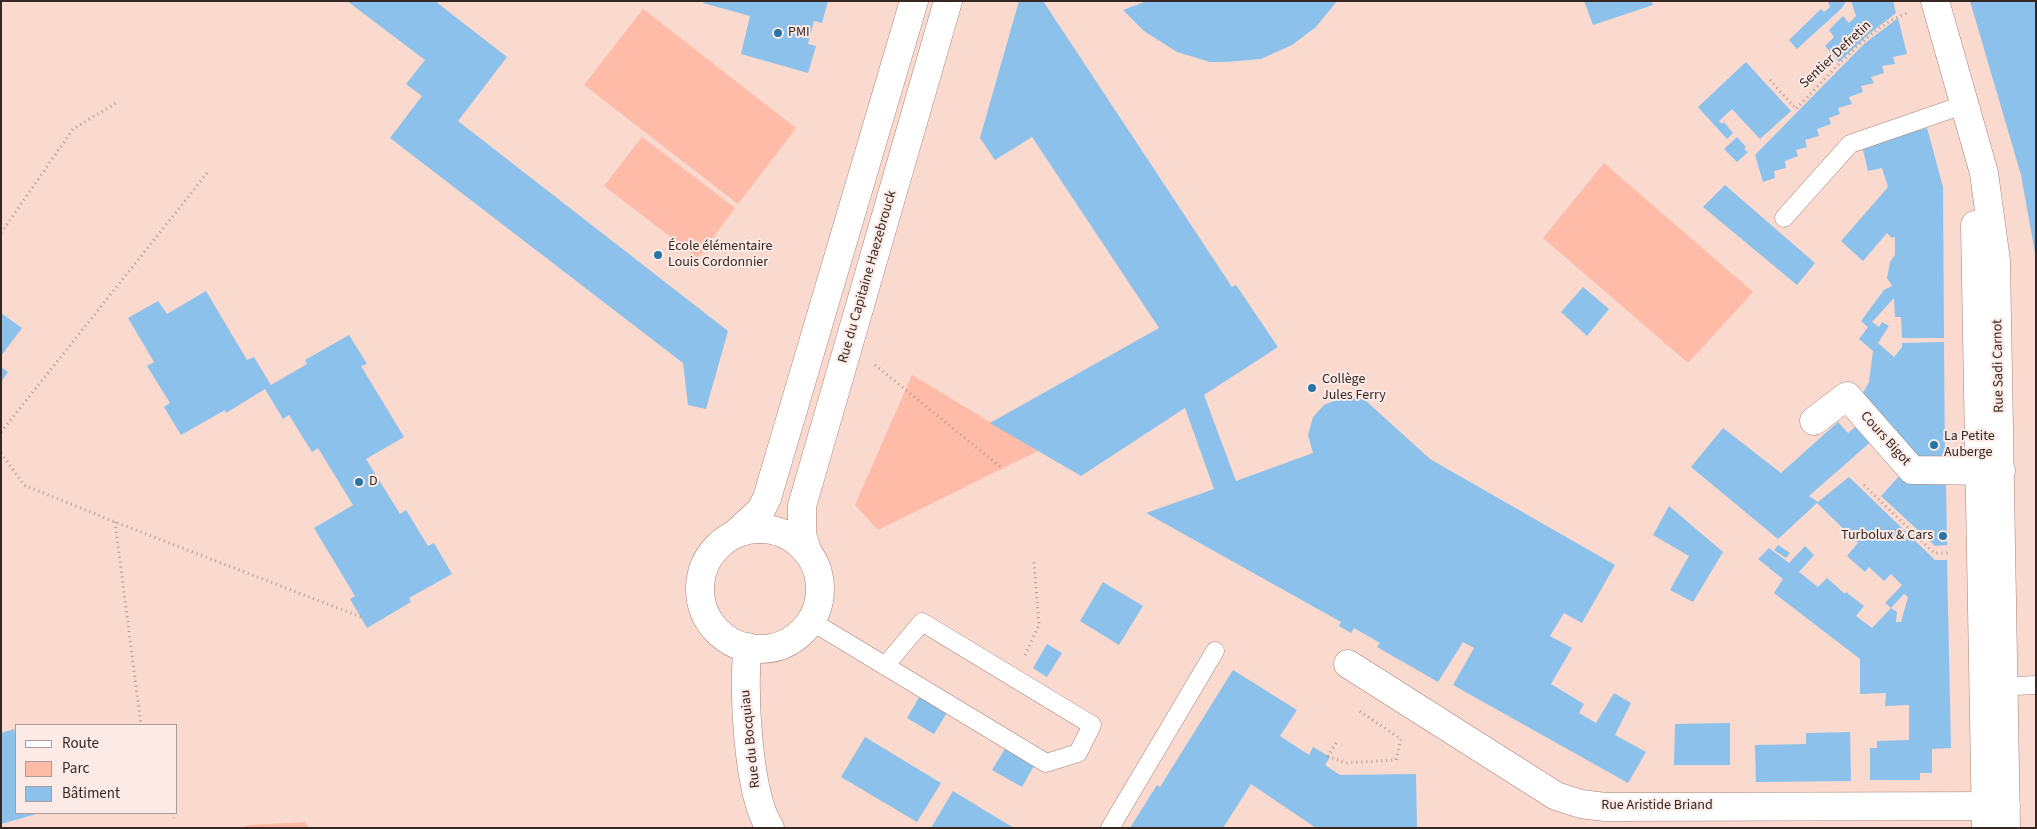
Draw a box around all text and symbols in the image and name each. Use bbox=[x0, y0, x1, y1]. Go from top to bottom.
street label: Sentier Defretin bbox=[1797, 18, 1875, 92]
place label: PMI bbox=[788, 25, 810, 41]
marker: PMI bbox=[772, 27, 784, 39]
street label: Rue du Capitaine Haezebrouck bbox=[835, 189, 901, 365]
place label: École élémentaire Louis Cordonnier bbox=[668, 239, 772, 272]
marker: École élémentaire Louis Cordonnier bbox=[652, 249, 664, 261]
street label: Rue Sadi Carnot bbox=[1990, 319, 2008, 413]
place label: Collège Jules Ferry bbox=[1322, 372, 1386, 404]
marker: Collège Jules Ferry bbox=[1306, 382, 1318, 394]
street label: Cours Bigot bbox=[1856, 408, 1914, 470]
place label: La Petite Auberge bbox=[1944, 429, 1995, 462]
marker: La Petite Auberge bbox=[1928, 439, 1940, 451]
place label: D bbox=[369, 474, 378, 490]
marker: D bbox=[353, 476, 365, 488]
place label: Turbolux & Cars bbox=[1841, 528, 1933, 544]
marker: Turbolux & Cars bbox=[1937, 530, 1949, 542]
street label: Rue du Bocquiau bbox=[737, 689, 765, 789]
legend bbox=[15, 724, 178, 814]
text: Route bbox=[62, 733, 99, 754]
text: Parc bbox=[62, 758, 89, 779]
text: Bâtiment bbox=[62, 783, 120, 804]
street label: Rue Aristide Briand bbox=[1601, 798, 1713, 814]

